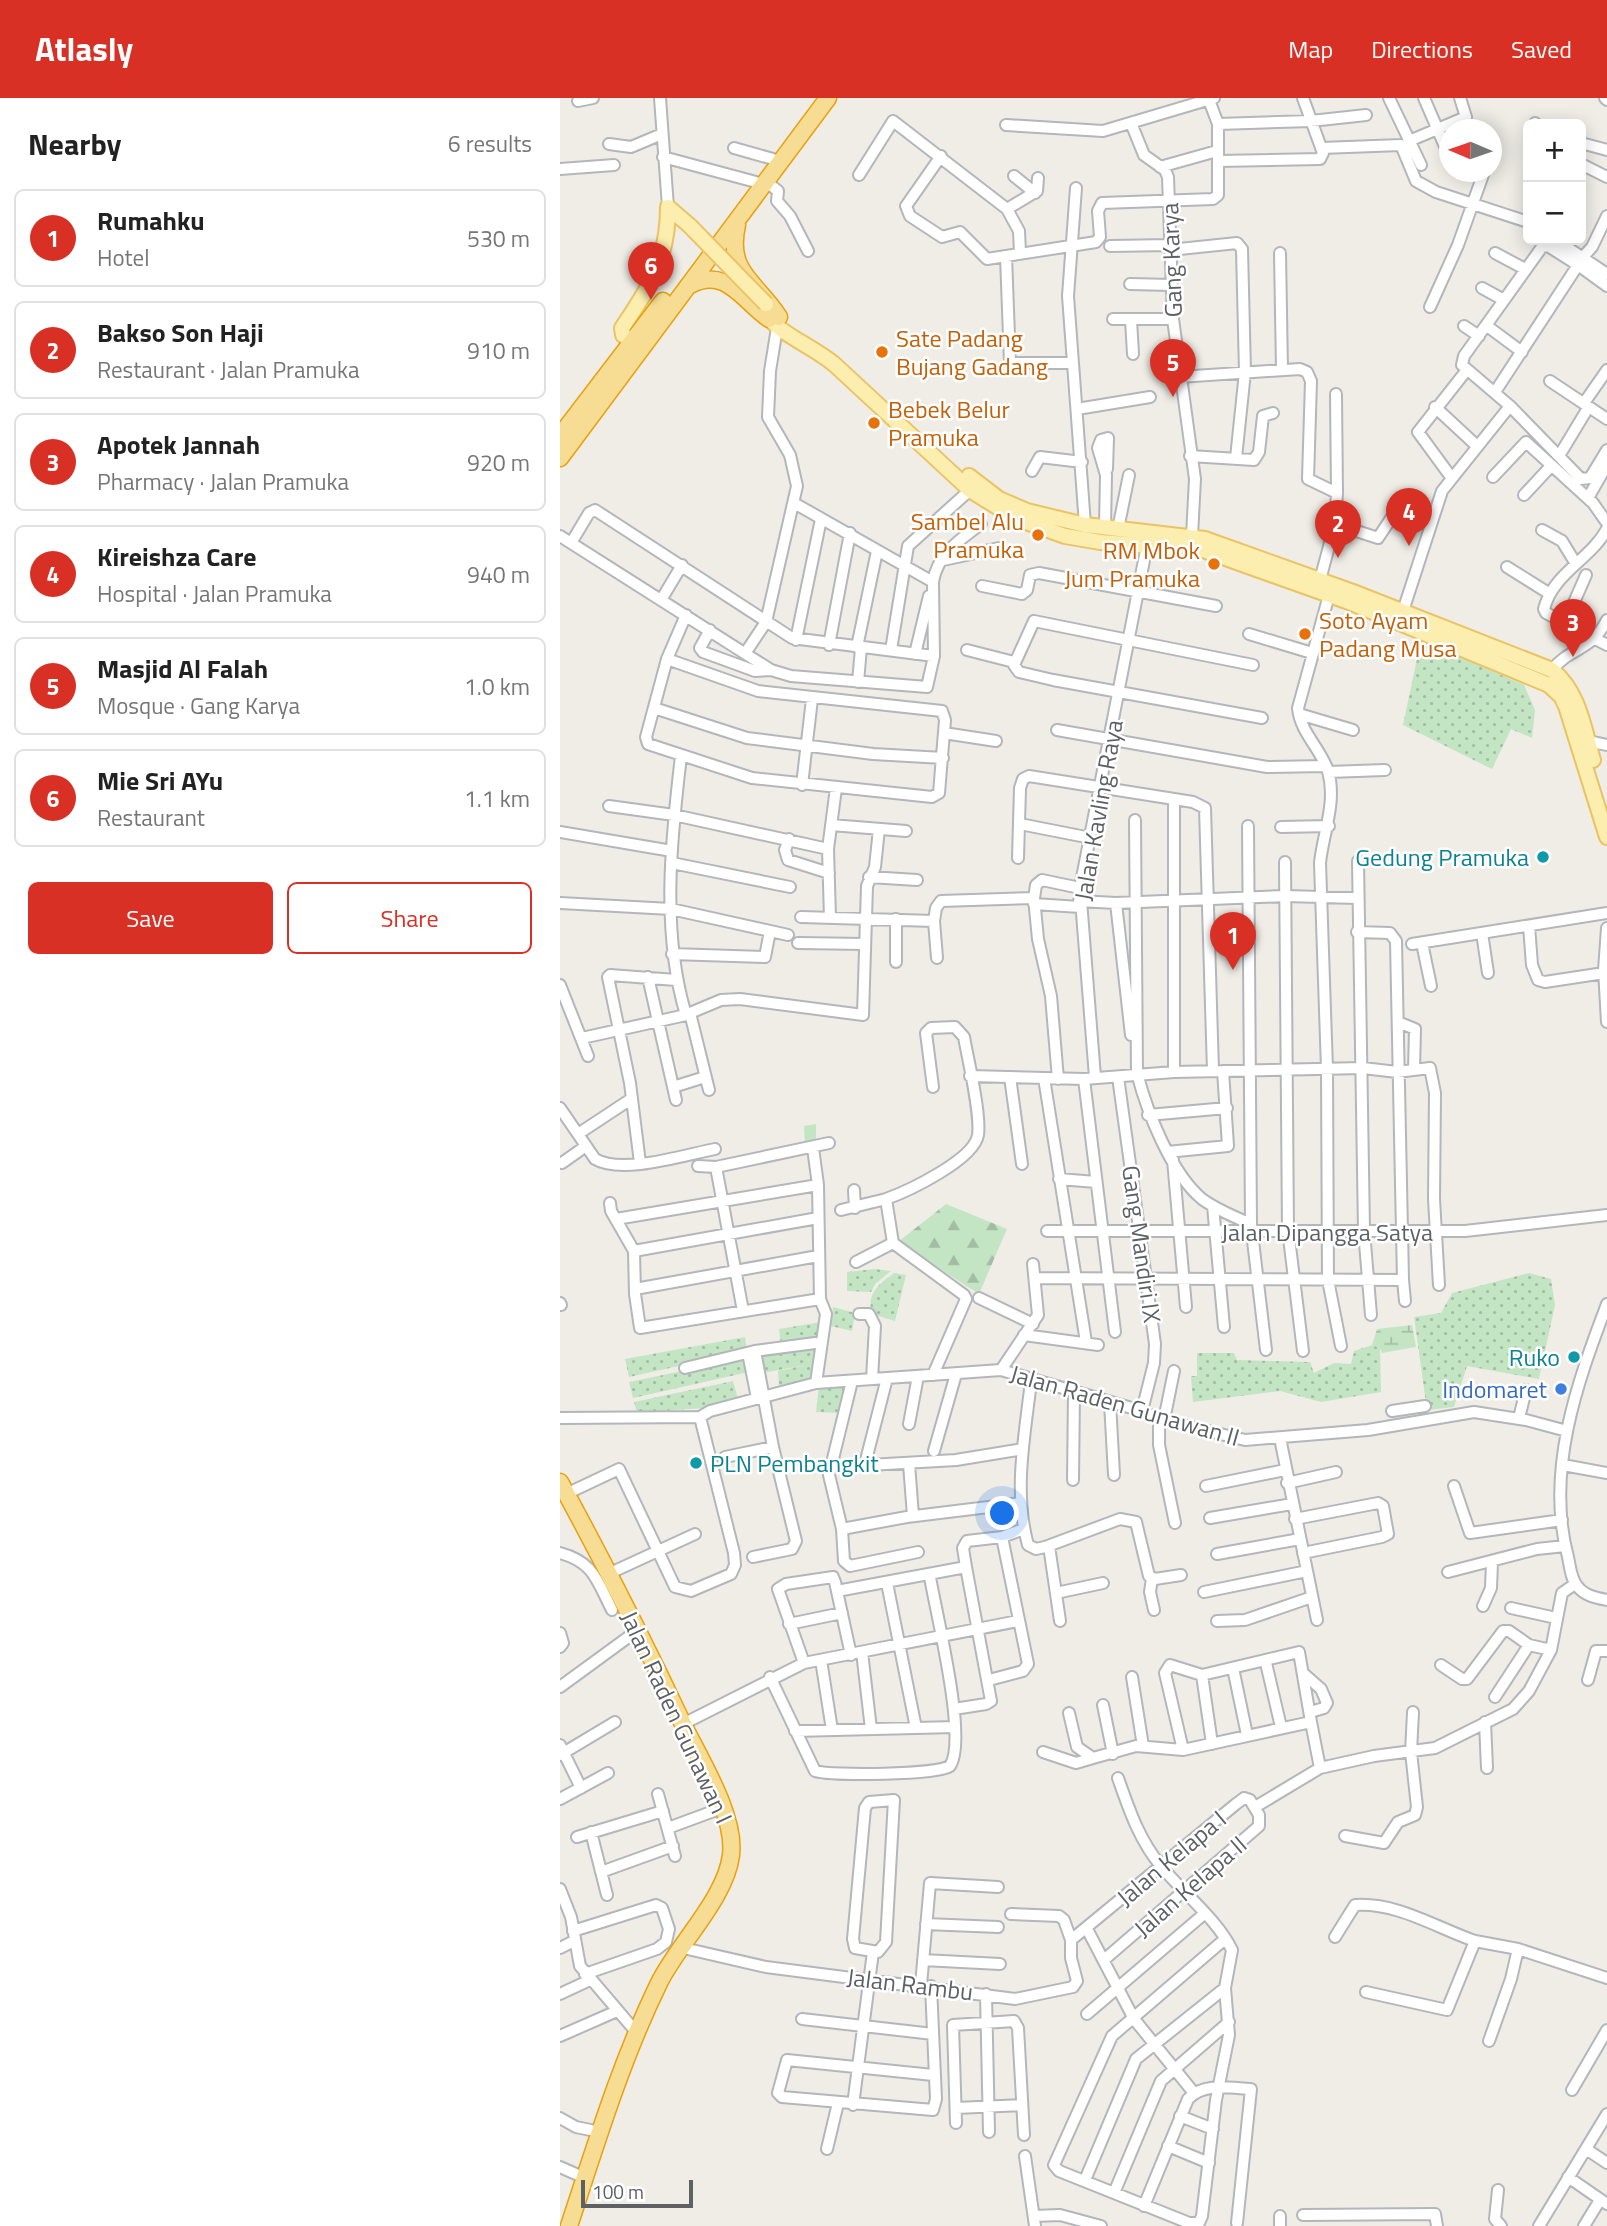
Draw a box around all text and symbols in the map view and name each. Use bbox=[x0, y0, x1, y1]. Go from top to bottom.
text: Atlasly bbox=[35, 24, 133, 74]
text: Map bbox=[1288, 31, 1333, 67]
text: Directions bbox=[1371, 31, 1473, 67]
text: Saved bbox=[1511, 31, 1572, 67]
north arrow bbox=[1439, 119, 1502, 182]
map controls bbox=[1523, 119, 1586, 245]
button: + bbox=[1523, 119, 1586, 182]
text: Nearby bbox=[28, 121, 121, 167]
text: 6 results bbox=[448, 126, 532, 161]
button: − bbox=[1523, 182, 1586, 245]
text: Rumahku bbox=[97, 201, 205, 240]
street label: Gang Karya bbox=[1151, 202, 1191, 318]
text: 1 bbox=[47, 221, 59, 256]
text: 530 m bbox=[467, 221, 530, 256]
text: Hotel bbox=[97, 240, 149, 275]
pin: 6 bbox=[628, 242, 674, 300]
text: Bakso Son Haji bbox=[97, 313, 264, 352]
place label: Sate Padang Bujang Gadang bbox=[896, 320, 1048, 384]
text: 2 bbox=[47, 333, 59, 368]
text: 910 m bbox=[467, 333, 530, 368]
pin: 5 bbox=[1150, 339, 1196, 397]
marker: Sate Padang Bujang Gadang bbox=[874, 344, 890, 360]
text: Restaurant · Jalan Pramuka bbox=[97, 352, 359, 387]
place label: Bebek Belur Pramuka bbox=[888, 391, 1010, 455]
marker: Bebek Belur Pramuka bbox=[866, 415, 882, 431]
text: Apotek Jannah bbox=[97, 425, 260, 464]
text: 3 bbox=[47, 445, 59, 480]
text: 920 m bbox=[467, 445, 530, 480]
text: Pharmacy · Jalan Pramuka bbox=[97, 464, 349, 499]
pin: 4 bbox=[1386, 488, 1432, 546]
pin: 2 bbox=[1315, 500, 1361, 558]
place label: Sambel Alu Pramuka bbox=[911, 503, 1024, 567]
marker: Sambel Alu Pramuka bbox=[1030, 527, 1046, 543]
place label: RM Mbok Jum Pramuka bbox=[1064, 532, 1200, 596]
text: Kireishza Care bbox=[97, 537, 257, 576]
marker: RM Mbok Jum Pramuka bbox=[1206, 556, 1222, 572]
text: 4 bbox=[47, 557, 59, 592]
text: 940 m bbox=[467, 557, 530, 592]
text: Hospital · Jalan Pramuka bbox=[97, 576, 332, 611]
pin: 3 bbox=[1550, 599, 1596, 657]
place label: Soto Ayam Padang Musa bbox=[1319, 602, 1456, 666]
marker: Soto Ayam Padang Musa bbox=[1297, 626, 1313, 642]
text: Masjid Al Falah bbox=[97, 649, 268, 688]
text: 5 bbox=[47, 669, 59, 704]
text: 1.0 km bbox=[464, 669, 530, 704]
text: Mosque · Gang Karya bbox=[97, 688, 300, 723]
street label: Jalan Kavling Raya bbox=[1064, 717, 1132, 903]
text: Mie Sri AYu bbox=[97, 761, 223, 800]
text: 6 bbox=[47, 781, 59, 816]
text: 1.1 km bbox=[464, 781, 530, 816]
text: Restaurant bbox=[97, 800, 205, 835]
place label: Gedung Pramuka bbox=[1355, 839, 1529, 875]
marker: Gedung Pramuka bbox=[1535, 849, 1551, 865]
button: Save bbox=[28, 882, 273, 954]
button: Share bbox=[287, 882, 532, 954]
pin: 1 bbox=[1210, 912, 1256, 970]
street label: Gang Mandiri IX bbox=[1113, 1163, 1171, 1325]
street label: Jalan Dipangga Satya bbox=[1221, 1214, 1433, 1250]
place label: Ruko bbox=[1509, 1339, 1560, 1375]
marker: Ruko bbox=[1566, 1349, 1582, 1365]
street label: Jalan Raden Gunawan II bbox=[1006, 1355, 1244, 1455]
place label: Indomaret bbox=[1442, 1371, 1548, 1407]
marker: Indomaret bbox=[1553, 1381, 1569, 1397]
place label: PLN Pembangkit bbox=[710, 1445, 879, 1481]
marker: PLN Pembangkit bbox=[688, 1455, 704, 1471]
your location bbox=[985, 1496, 1019, 1530]
street label: Jalan Raden Gunawan I bbox=[612, 1605, 742, 1829]
street label: Jalan Kelapa I bbox=[1108, 1801, 1234, 1915]
street label: Jalan Kelapa II bbox=[1126, 1827, 1254, 1945]
street label: Jalan Rambu bbox=[845, 1958, 975, 2010]
scale bar bbox=[581, 2177, 693, 2209]
text: 100 m bbox=[592, 2177, 644, 2206]

